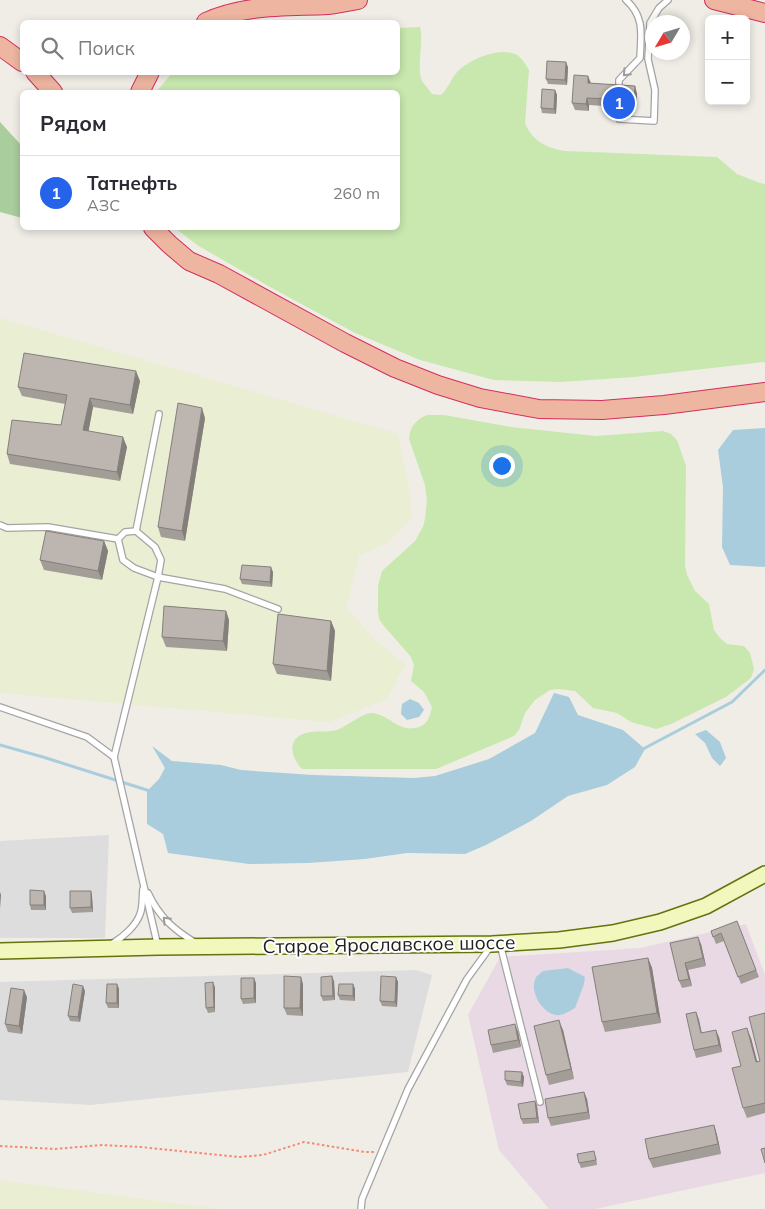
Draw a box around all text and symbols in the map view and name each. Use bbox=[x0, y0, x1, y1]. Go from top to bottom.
north arrow bbox=[645, 15, 690, 60]
map controls bbox=[705, 15, 750, 105]
button: + bbox=[705, 15, 750, 60]
search box bbox=[20, 20, 400, 75]
icon: search bbox=[38, 34, 66, 62]
text: Поиск bbox=[78, 36, 135, 60]
button: − bbox=[705, 60, 750, 105]
one-way arrow bbox=[623, 68, 632, 77]
pin: 1 bbox=[603, 84, 635, 122]
text: Рядом bbox=[40, 110, 107, 136]
text: Татнефть bbox=[87, 171, 177, 195]
text: 1 bbox=[51, 183, 61, 203]
text: 260 m bbox=[333, 183, 380, 203]
text: АЗС bbox=[87, 195, 120, 215]
your location bbox=[489, 453, 515, 479]
one-way arrow bbox=[163, 917, 172, 926]
street label: Старое Ярославское шоссе bbox=[263, 930, 515, 958]

